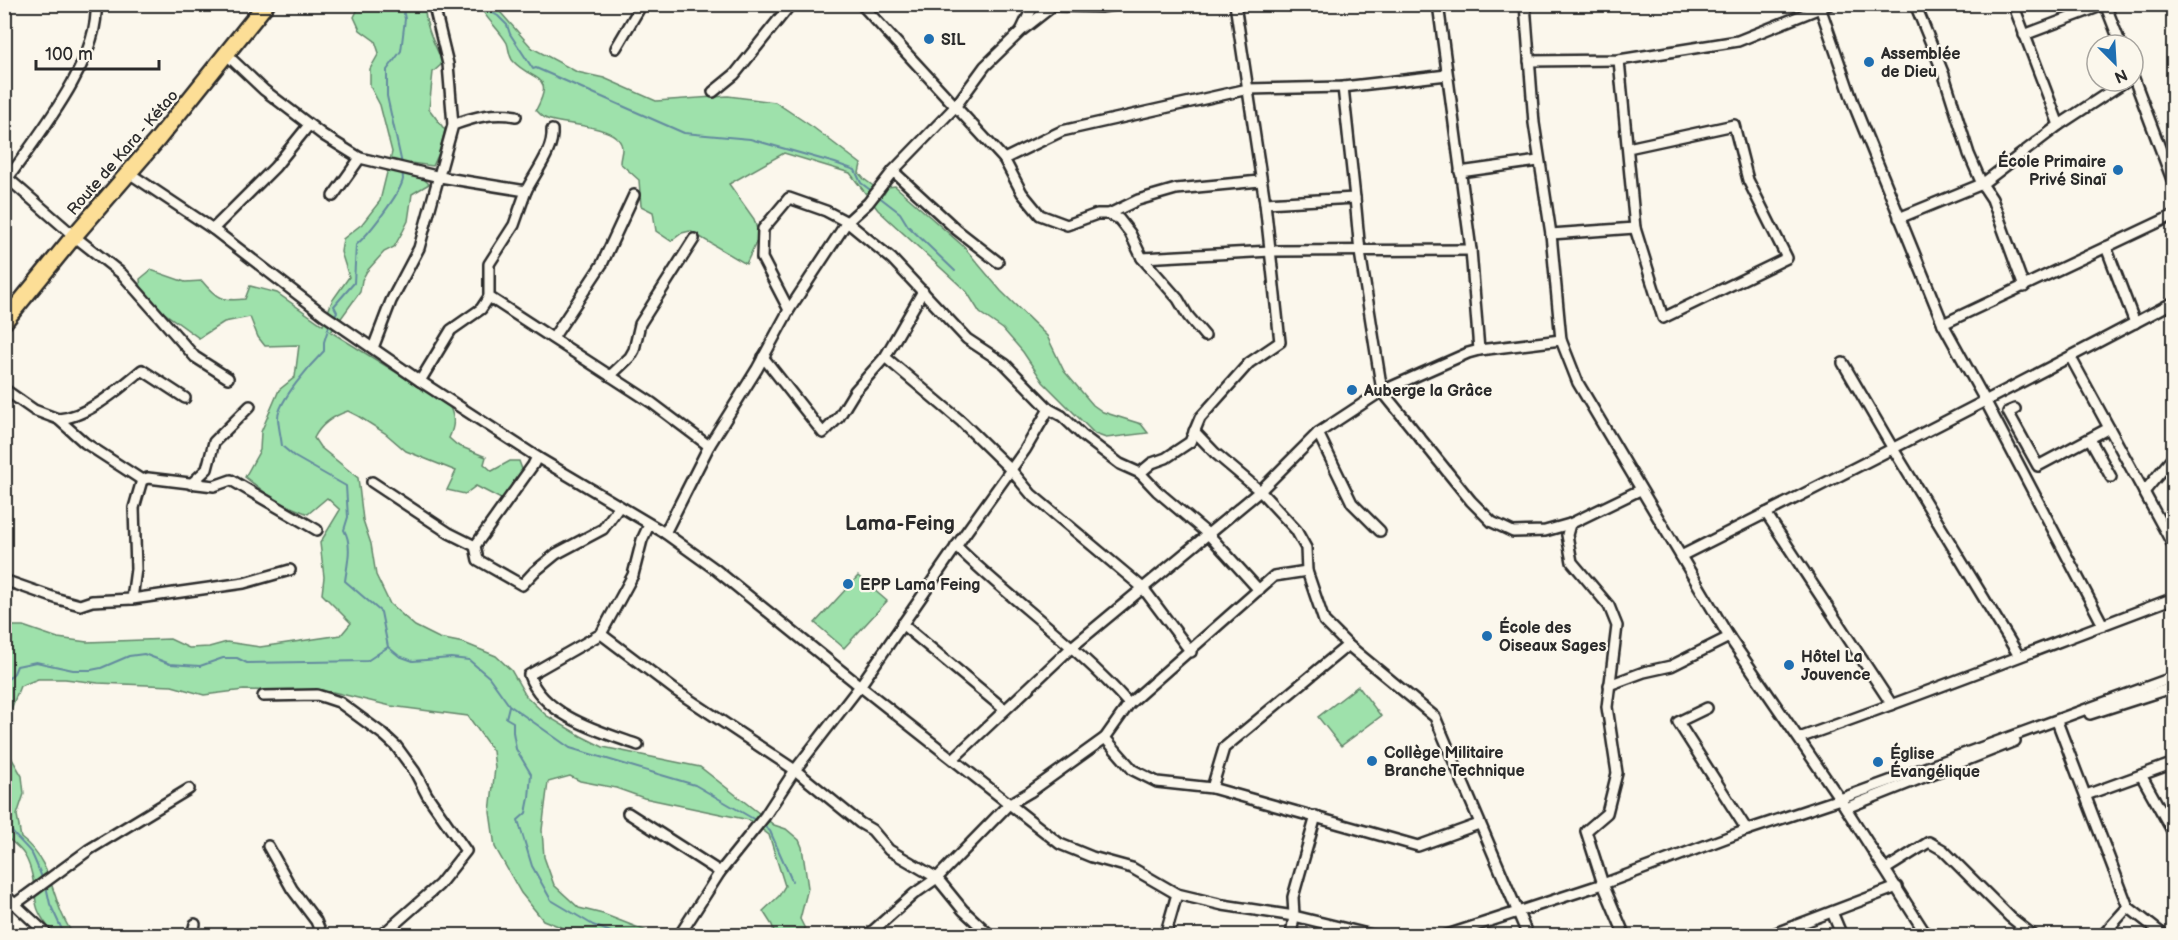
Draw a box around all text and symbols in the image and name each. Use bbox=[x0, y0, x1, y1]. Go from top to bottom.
place label: SIL bbox=[941, 31, 966, 50]
marker: SIL bbox=[922, 32, 936, 46]
scale bar bbox=[36, 33, 159, 71]
north arrow bbox=[2085, 33, 2145, 93]
text: 100 m bbox=[45, 44, 93, 65]
place label: Assemblée de Dieu bbox=[1880, 45, 1960, 82]
marker: Assemblée de Dieu bbox=[1862, 55, 1876, 69]
text: N bbox=[2111, 64, 2130, 86]
street label: Route de Kara - Kétao bbox=[64, 86, 183, 219]
place label: École Primaire Privé Sinaï bbox=[1998, 150, 2107, 190]
marker: École Primaire Privé Sinaï bbox=[2111, 163, 2125, 177]
place label: Auberge la Grâce bbox=[1363, 382, 1492, 401]
marker: Auberge la Grâce bbox=[1345, 383, 1359, 397]
district label: Lama-Feing bbox=[845, 512, 955, 536]
place label: EPP Lama Feing bbox=[860, 576, 980, 595]
marker: EPP Lama Feing bbox=[841, 577, 855, 591]
place label: École des Oiseaux Sages bbox=[1499, 616, 1606, 656]
marker: École des Oiseaux Sages bbox=[1480, 629, 1494, 643]
place label: Hôtel La Jouvence bbox=[1801, 648, 1870, 685]
marker: Hôtel La Jouvence bbox=[1782, 658, 1796, 672]
place label: Église Évangélique bbox=[1890, 742, 1980, 782]
place label: Collège Militaire Branche Technique bbox=[1384, 744, 1525, 781]
marker: Collège Militaire Branche Technique bbox=[1365, 754, 1379, 768]
marker: Église Évangélique bbox=[1871, 755, 1885, 769]

